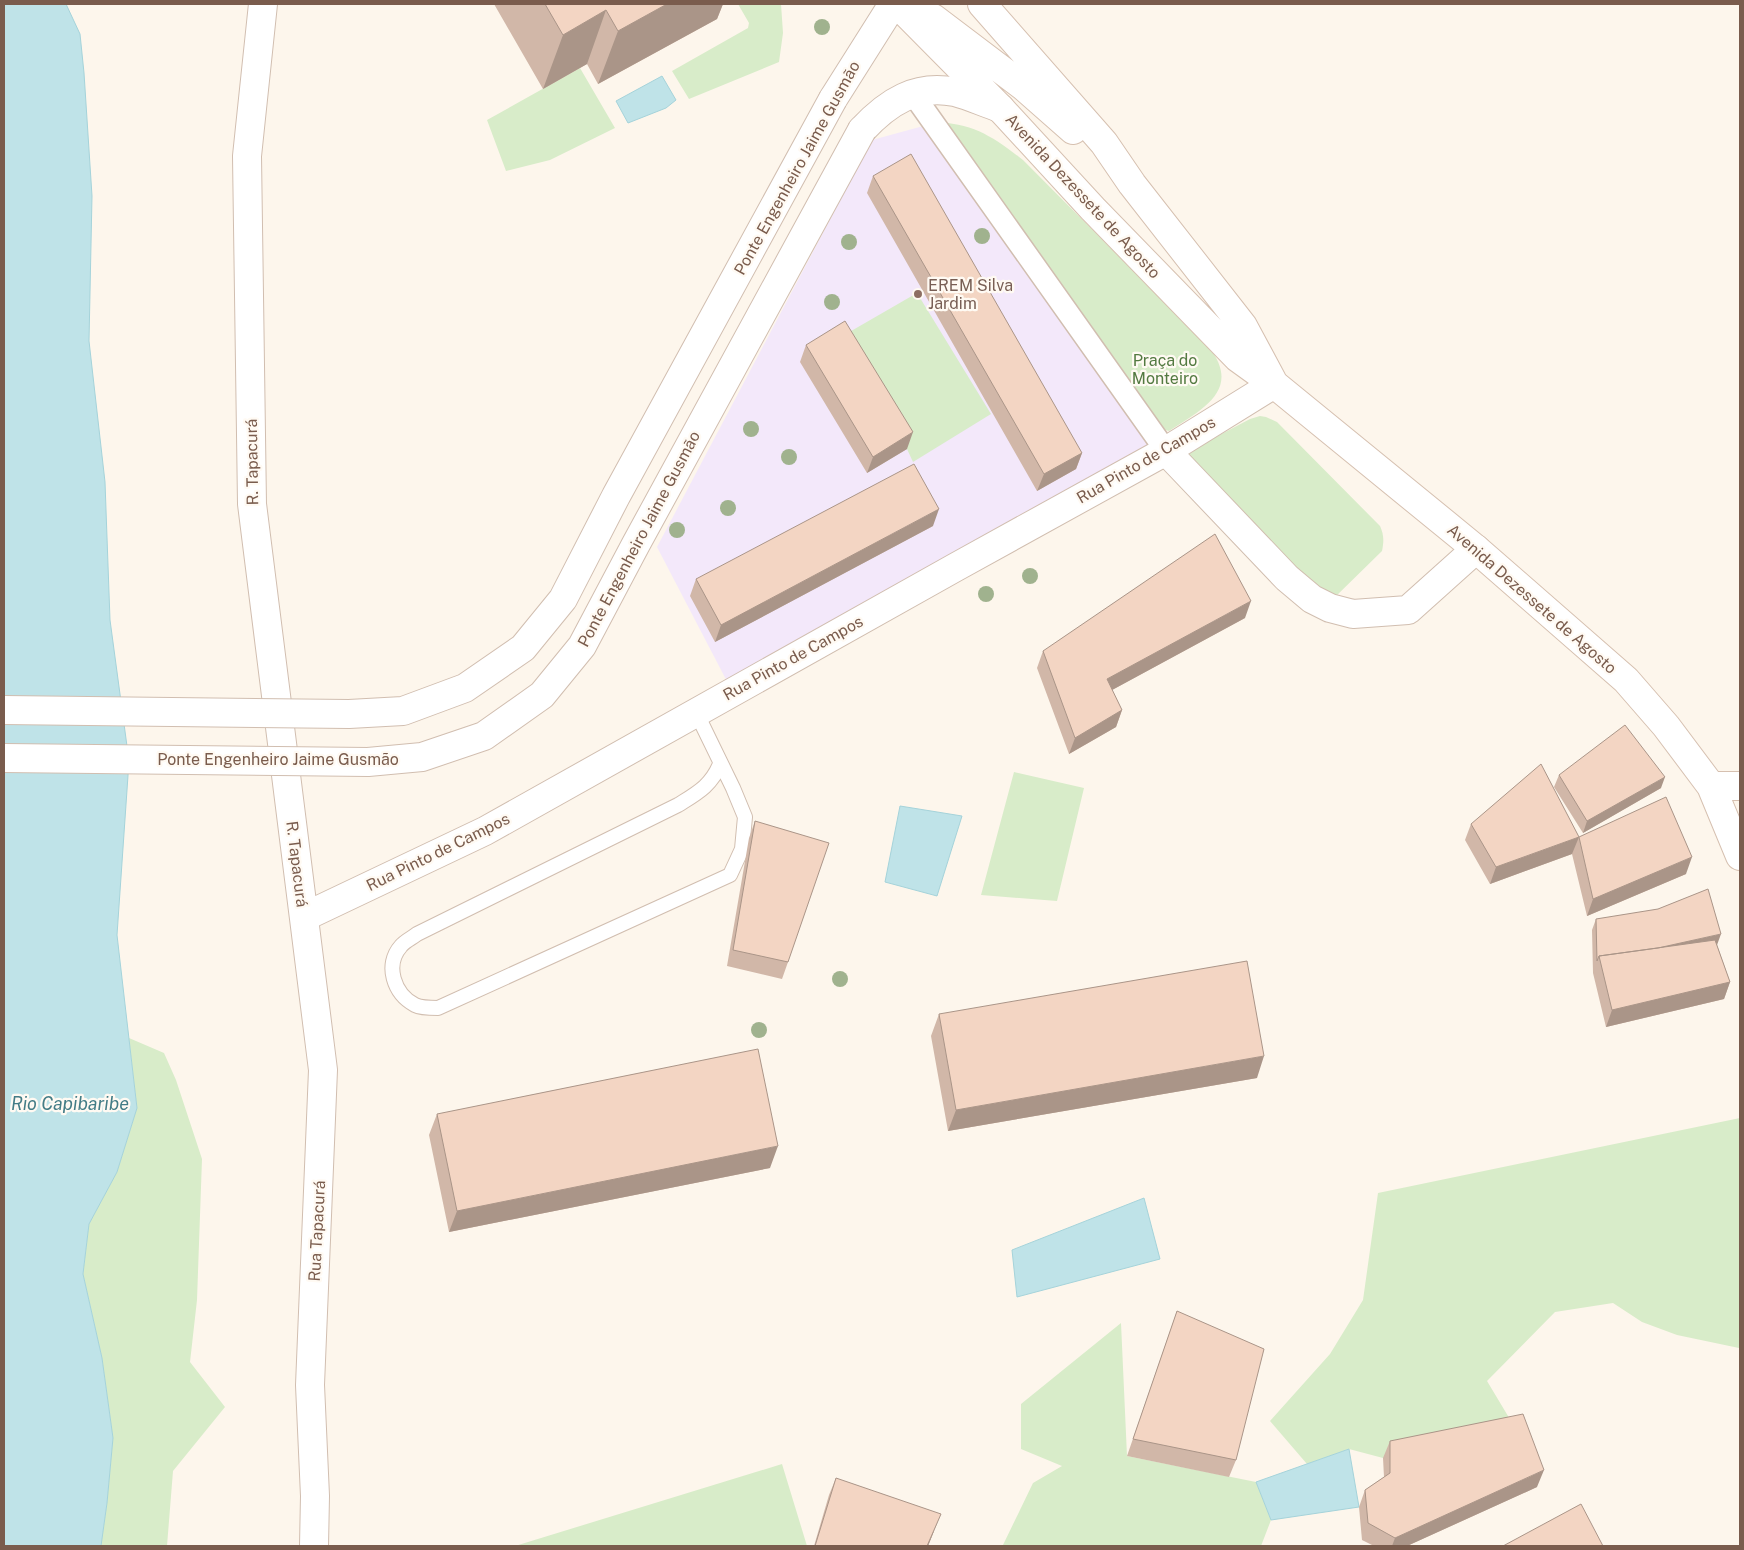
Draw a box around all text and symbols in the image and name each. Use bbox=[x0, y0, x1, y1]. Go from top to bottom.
street label: Ponte Engenheiro Jaime Gusmão bbox=[730, 58, 864, 278]
street label: Avenida Dezessete de Agosto bbox=[1002, 110, 1164, 282]
place label: EREM Silva Jardim bbox=[928, 276, 1013, 313]
marker: EREM Silva Jardim bbox=[912, 288, 924, 300]
park label: Praça do Monteiro bbox=[1132, 351, 1198, 388]
street label: Rua Pinto de Campos bbox=[1073, 412, 1219, 508]
street label: R. Tapacurá bbox=[242, 418, 262, 506]
street label: Ponte Engenheiro Jaime Gusmão bbox=[574, 428, 704, 650]
street label: Avenida Dezessete de Agosto bbox=[1443, 520, 1621, 678]
street label: Rua Pinto de Campos bbox=[720, 612, 866, 704]
street label: Ponte Engenheiro Jaime Gusmão bbox=[157, 750, 399, 769]
street label: Rua Pinto de Campos bbox=[363, 809, 513, 895]
street label: R. Tapacurá bbox=[282, 820, 312, 908]
water label: Rio Capibaribe bbox=[11, 1093, 129, 1114]
street label: Rua Tapacurá bbox=[305, 1180, 329, 1282]

